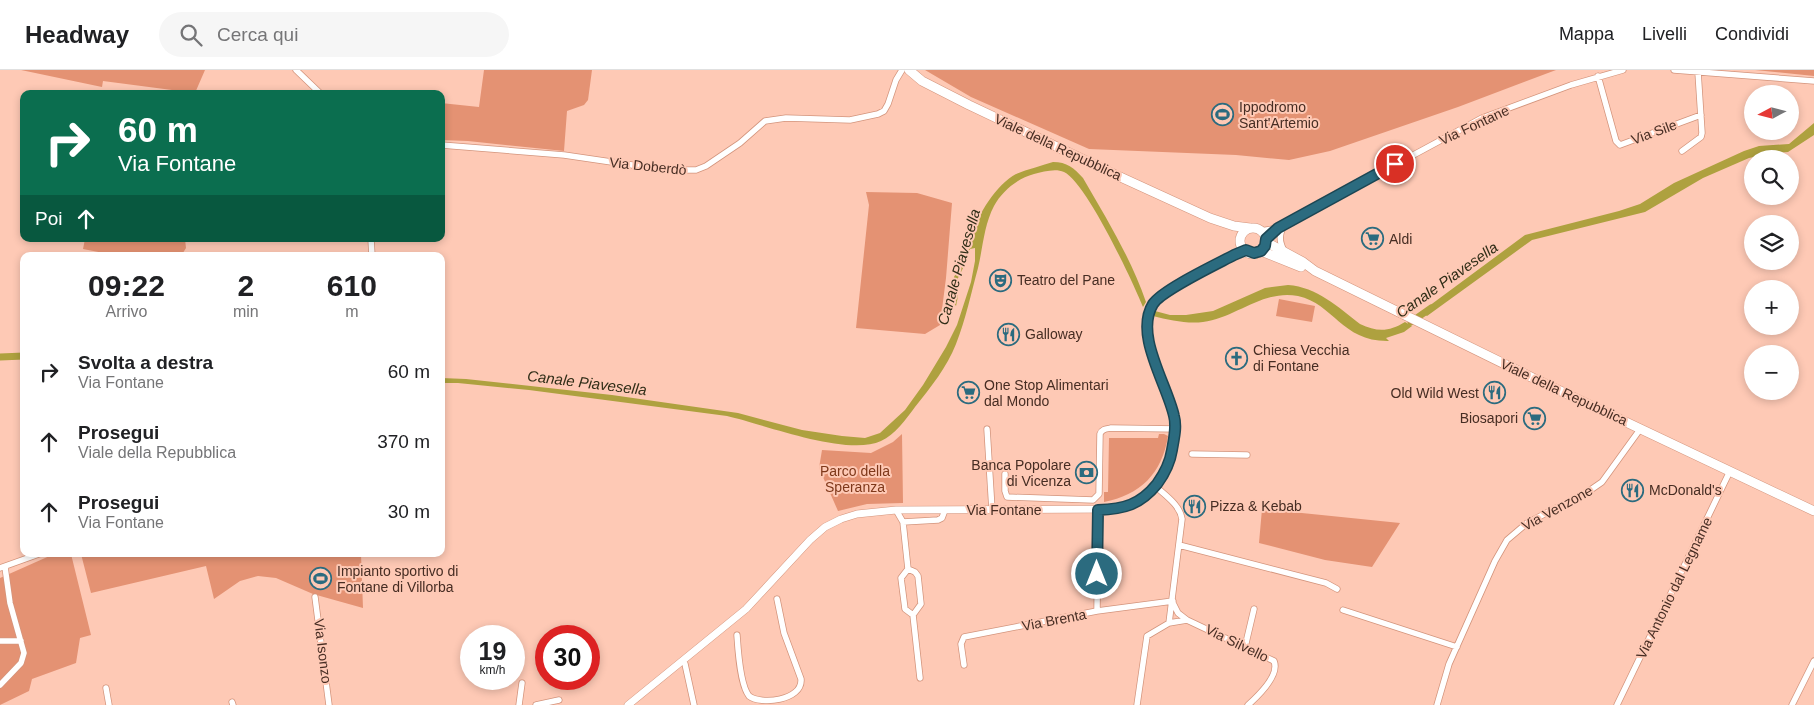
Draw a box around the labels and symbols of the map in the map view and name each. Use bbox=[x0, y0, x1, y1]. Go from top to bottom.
north arrow bbox=[1744, 85, 1799, 140]
place label: Ippodromo Sant'Artemio bbox=[1239, 99, 1319, 131]
street label: Via Fontane bbox=[1437, 102, 1512, 148]
sports icon: Ippodromo Sant'Artemio bbox=[1211, 103, 1235, 127]
street label: Viale della Repubblica bbox=[992, 111, 1124, 184]
street label: Via Sile bbox=[1629, 116, 1679, 148]
pin bbox=[1374, 143, 1416, 185]
street label: Via Doberdò bbox=[609, 154, 688, 178]
water label: Canale Piavesella bbox=[934, 207, 983, 327]
supermarket icon: Aldi bbox=[1361, 227, 1385, 251]
place label: Aldi bbox=[1389, 231, 1412, 247]
water label: Canale Piavesella bbox=[1393, 238, 1501, 321]
theatre icon: Teatro del Pane bbox=[989, 268, 1013, 292]
place label: Teatro del Pane bbox=[1017, 272, 1115, 288]
restaurant icon: Galloway bbox=[997, 322, 1021, 346]
place label: Galloway bbox=[1025, 326, 1083, 342]
place label: Chiesa Vecchia di Fontane bbox=[1253, 342, 1350, 374]
church icon: Chiesa Vecchia di Fontane bbox=[1225, 346, 1249, 370]
street label: Viale della Repubblica bbox=[1498, 356, 1630, 429]
water label: Canale Piavesella bbox=[526, 367, 648, 398]
place label: One Stop Alimentari dal Mondo bbox=[984, 377, 1109, 409]
supermarket icon: One Stop Alimentari dal Mondo bbox=[956, 381, 980, 405]
restaurant icon: Old Wild West bbox=[1483, 381, 1507, 405]
place label: Old Wild West bbox=[1391, 385, 1479, 401]
supermarket icon: Biosapori bbox=[1522, 406, 1546, 430]
place label: Biosapori bbox=[1460, 410, 1518, 426]
place label: Banca Popolare di Vicenza bbox=[971, 457, 1071, 489]
bank icon: Banca Popolare di Vicenza bbox=[1075, 461, 1099, 485]
park label: Parco della Speranza bbox=[820, 463, 890, 495]
restaurant icon: McDonald's bbox=[1621, 478, 1645, 502]
street label: Via Venzone bbox=[1519, 482, 1595, 534]
place label: McDonald's bbox=[1649, 482, 1722, 498]
restaurant icon: Pizza & Kebab bbox=[1182, 494, 1206, 518]
place label: Pizza & Kebab bbox=[1210, 498, 1302, 514]
street label: Via Fontane bbox=[966, 502, 1042, 518]
street label: Via Antonio dal Legname bbox=[1633, 514, 1715, 661]
position arrow bbox=[1070, 547, 1122, 599]
place label: Impianto sportivo di Fontane di Villorba bbox=[337, 563, 458, 595]
sports icon: Impianto sportivo di Fontane di Villorba bbox=[309, 567, 333, 591]
street label: Via Brenta bbox=[1021, 606, 1088, 634]
street label: Via Isonzo bbox=[311, 618, 335, 685]
street label: Via Silvello bbox=[1203, 621, 1271, 665]
speed limit sign: 30 bbox=[535, 625, 600, 690]

